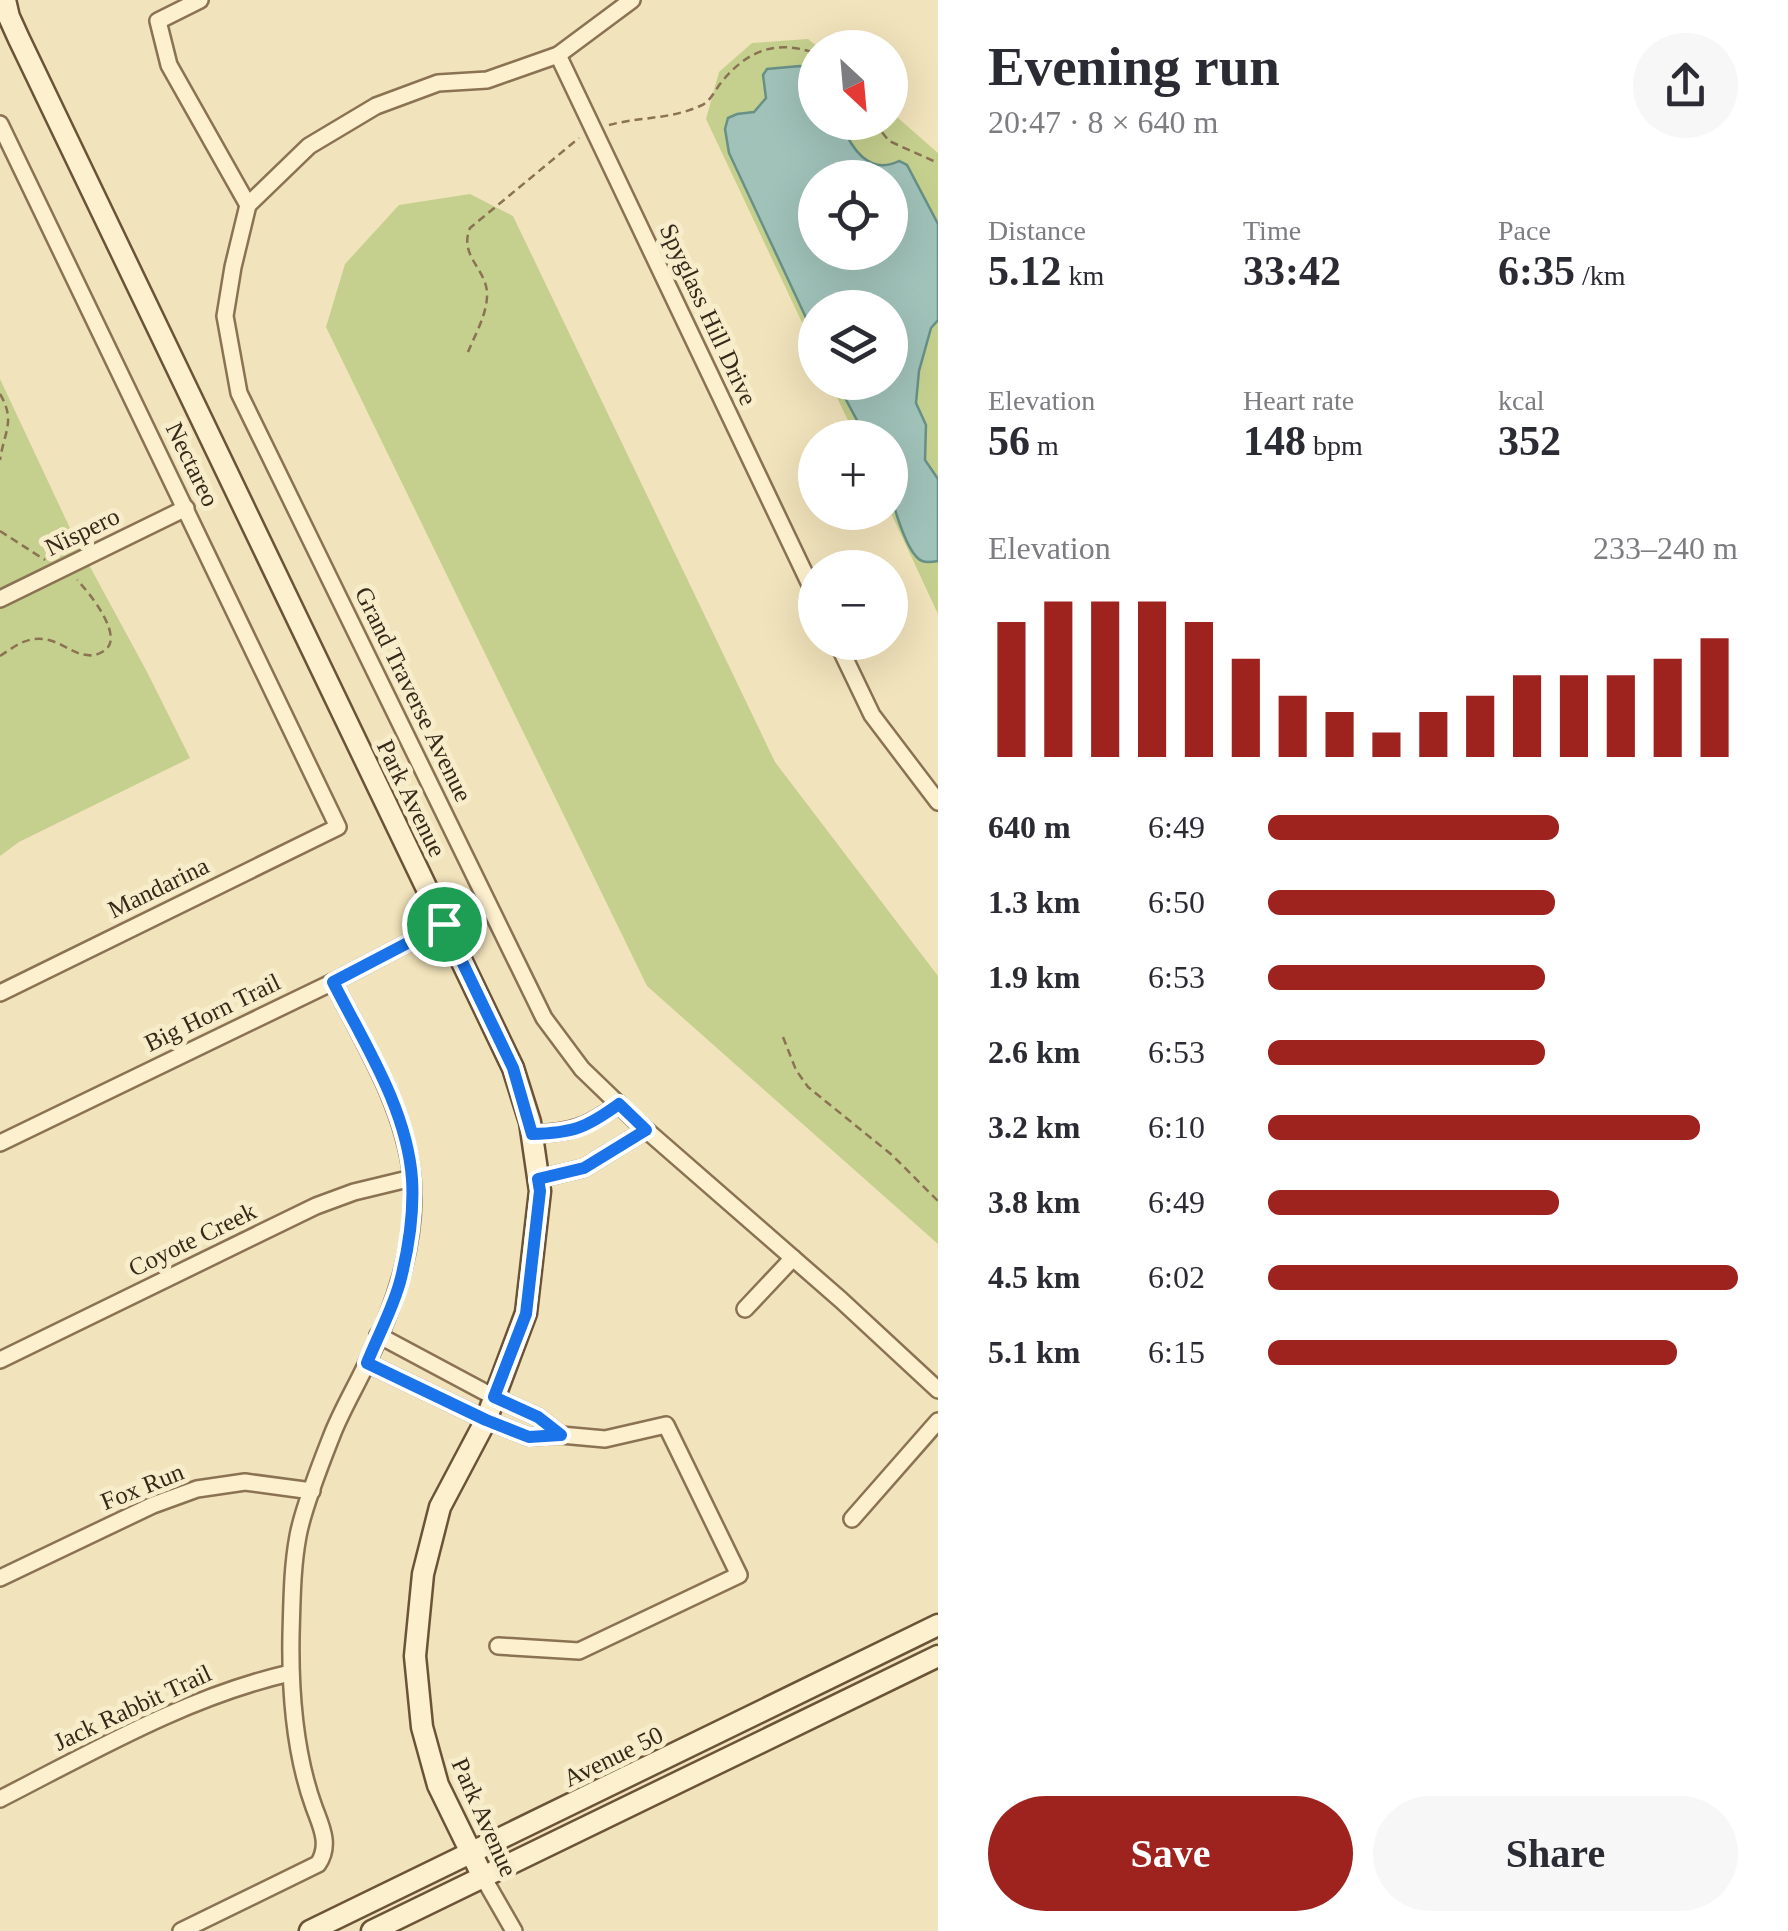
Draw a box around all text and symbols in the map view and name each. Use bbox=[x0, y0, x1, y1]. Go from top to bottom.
north arrow bbox=[798, 30, 908, 140]
map controls bbox=[798, 30, 908, 660]
button: share bbox=[1633, 33, 1738, 138]
text: Evening run bbox=[988, 36, 1280, 97]
text: 20:47 · 8 × 640 m bbox=[988, 104, 1218, 140]
button: locate bbox=[798, 160, 908, 270]
text: Distance bbox=[988, 215, 1086, 246]
text: Time bbox=[1243, 215, 1301, 246]
text: Pace bbox=[1498, 215, 1551, 246]
street label: Spyglass Hill Drive bbox=[655, 219, 762, 409]
text: 5.12 bbox=[988, 248, 1062, 294]
text: 33:42 bbox=[1243, 248, 1341, 294]
text: 6:35 bbox=[1498, 248, 1575, 294]
text: km bbox=[1062, 260, 1104, 291]
text: /km bbox=[1575, 260, 1626, 291]
button: layers bbox=[798, 290, 908, 400]
text: Elevation bbox=[988, 385, 1095, 416]
text: Heart rate bbox=[1243, 385, 1354, 416]
text: kcal bbox=[1498, 385, 1545, 416]
street label: Nectareo bbox=[161, 418, 224, 511]
text: 56 bbox=[988, 418, 1030, 464]
text: 148 bbox=[1243, 418, 1306, 464]
text: 352 bbox=[1498, 418, 1561, 464]
button: + bbox=[798, 420, 908, 530]
text: m bbox=[1030, 430, 1059, 461]
text: bpm bbox=[1306, 430, 1363, 461]
street label: Nispero bbox=[41, 502, 124, 561]
text: Elevation bbox=[988, 530, 1111, 566]
text: 233–240 m bbox=[1593, 530, 1738, 566]
button: − bbox=[798, 550, 908, 660]
street label: Grand Traverse Avenue bbox=[350, 582, 477, 806]
street label: Park Avenue bbox=[372, 735, 451, 861]
text: 640 m bbox=[988, 809, 1071, 845]
text: 6:49 bbox=[1148, 809, 1205, 845]
street label: Mandarina bbox=[104, 852, 213, 923]
pin bbox=[402, 882, 487, 967]
text: 1.3 km bbox=[988, 884, 1080, 920]
text: 6:50 bbox=[1148, 884, 1205, 920]
icon: arrive bbox=[417, 897, 472, 952]
text: 1.9 km bbox=[988, 959, 1080, 995]
text: 6:53 bbox=[1148, 959, 1205, 995]
street label: Big Horn Trail bbox=[140, 968, 284, 1057]
text: 2.6 km bbox=[988, 1034, 1080, 1070]
text: 6:53 bbox=[1148, 1034, 1205, 1070]
text: 3.2 km bbox=[988, 1109, 1080, 1145]
text: 6:10 bbox=[1148, 1109, 1205, 1145]
text: 3.8 km bbox=[988, 1184, 1080, 1220]
text: 6:49 bbox=[1148, 1184, 1205, 1220]
street label: Coyote Creek bbox=[124, 1197, 261, 1282]
text: 4.5 km bbox=[988, 1259, 1080, 1295]
text: 6:02 bbox=[1148, 1259, 1205, 1295]
text: 5.1 km bbox=[988, 1334, 1080, 1370]
text: 6:15 bbox=[1148, 1334, 1205, 1370]
street label: Fox Run bbox=[97, 1457, 188, 1515]
street label: Jack Rabbit Trail bbox=[49, 1659, 215, 1756]
street label: Avenue 50 bbox=[559, 1721, 667, 1792]
street label: Park Avenue bbox=[446, 1754, 523, 1881]
button: Save bbox=[988, 1796, 1353, 1911]
button: Share bbox=[1373, 1796, 1738, 1911]

